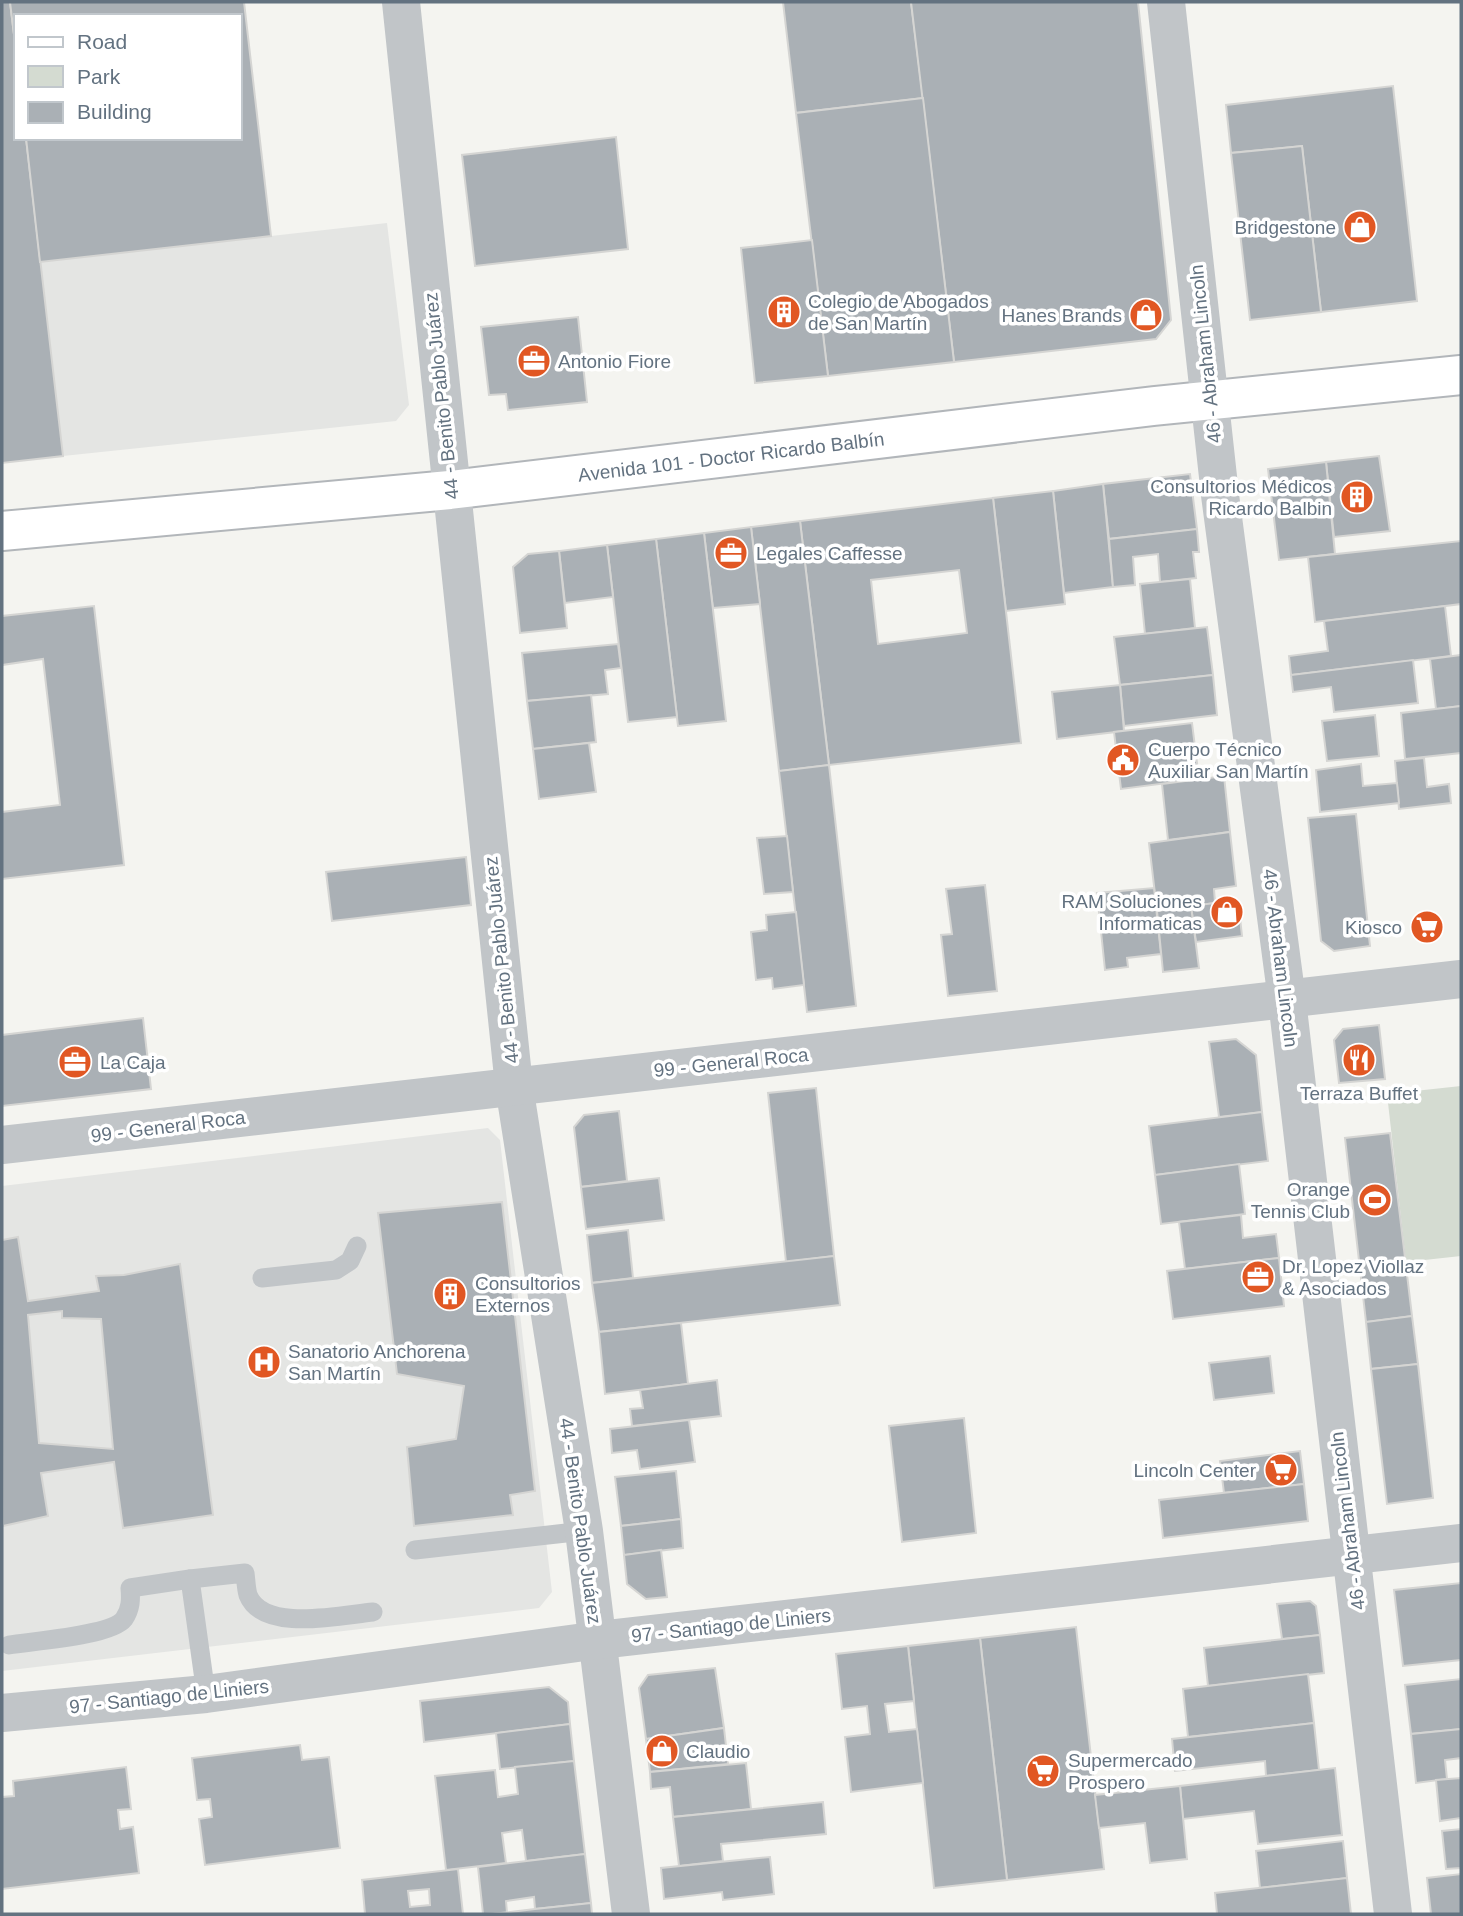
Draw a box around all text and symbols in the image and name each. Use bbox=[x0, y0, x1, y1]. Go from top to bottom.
legend bbox=[14, 14, 242, 140]
text: Road bbox=[77, 30, 127, 53]
text: Park bbox=[77, 65, 121, 88]
text: Building bbox=[77, 100, 152, 123]
shop icon: Bridgestone bbox=[1341, 208, 1379, 246]
place label: Bridgestone bbox=[1235, 217, 1336, 238]
street label: 46 - Abraham Lincoln bbox=[1186, 264, 1225, 444]
street label: 44 - Benito Pablo Juárez bbox=[420, 291, 463, 501]
place label: Colegio de Abogados de San Martín bbox=[808, 291, 989, 334]
building icon: Colegio de Abogados de San Martín bbox=[765, 293, 803, 331]
shop icon: Hanes Brands bbox=[1127, 296, 1165, 334]
place label: Hanes Brands bbox=[1002, 305, 1122, 326]
office icon: Antonio Fiore bbox=[515, 342, 553, 380]
place label: Antonio Fiore bbox=[558, 351, 671, 372]
street label: Avenida 101 - Doctor Ricardo Balbín bbox=[577, 428, 886, 486]
place label: Consultorios Médicos Ricardo Balbin bbox=[1150, 476, 1332, 519]
building icon: Consultorios Médicos Ricardo Balbin bbox=[1338, 478, 1376, 516]
office icon: Legales Caffesse bbox=[712, 534, 750, 572]
place label: Legales Caffesse bbox=[756, 543, 902, 564]
place label: Cuerpo Técnico Auxiliar San Martín bbox=[1148, 739, 1309, 782]
public building icon: Cuerpo Técnico Auxiliar San Martín bbox=[1104, 741, 1142, 779]
street label: 44 - Benito Pablo Juárez bbox=[480, 855, 523, 1065]
street label: 46 - Abraham Lincoln bbox=[1259, 868, 1302, 1048]
place label: RAM Soluciones Informaticas bbox=[1062, 891, 1202, 934]
shop icon: RAM Soluciones Informaticas bbox=[1208, 893, 1246, 931]
supermarket icon: Kiosco bbox=[1408, 908, 1446, 946]
place label: Kiosco bbox=[1345, 917, 1402, 938]
restaurant icon: Terraza Buffet bbox=[1340, 1041, 1378, 1079]
office icon: La Caja bbox=[56, 1043, 94, 1081]
street label: 99 - General Roca bbox=[653, 1044, 810, 1081]
place label: La Caja bbox=[100, 1052, 166, 1073]
place label: Terraza Buffet bbox=[1300, 1083, 1419, 1104]
street label: 99 - General Roca bbox=[90, 1107, 247, 1146]
place label: Orange Tennis Club bbox=[1251, 1179, 1350, 1222]
sports icon: Orange Tennis Club bbox=[1356, 1181, 1394, 1219]
place label: Dr. Lopez Viollaz & Asociados bbox=[1282, 1256, 1424, 1299]
office icon: Dr. Lopez Viollaz & Asociados bbox=[1239, 1258, 1277, 1296]
place label: Consultorios Externos bbox=[475, 1273, 581, 1316]
building icon: Consultorios Externos bbox=[431, 1275, 469, 1313]
place label: Sanatorio Anchorena San Martín bbox=[288, 1341, 466, 1384]
hospital icon: Sanatorio Anchorena San Martín bbox=[245, 1343, 283, 1381]
street label: 44 - Benito Pablo Juárez bbox=[556, 1417, 605, 1626]
street label: 46 - Abraham Lincoln bbox=[1326, 1431, 1369, 1611]
supermarket icon: Lincoln Center bbox=[1262, 1451, 1300, 1489]
place label: Lincoln Center bbox=[1133, 1460, 1257, 1481]
street label: 97 - Santiago de Liniers bbox=[630, 1605, 832, 1646]
street label: 97 - Santiago de Liniers bbox=[68, 1676, 270, 1717]
shop icon: Claudio bbox=[643, 1732, 681, 1770]
place label: Claudio bbox=[686, 1741, 750, 1762]
place label: Supermercado Prospero bbox=[1068, 1750, 1193, 1793]
supermarket icon: Supermercado Prospero bbox=[1024, 1752, 1062, 1790]

